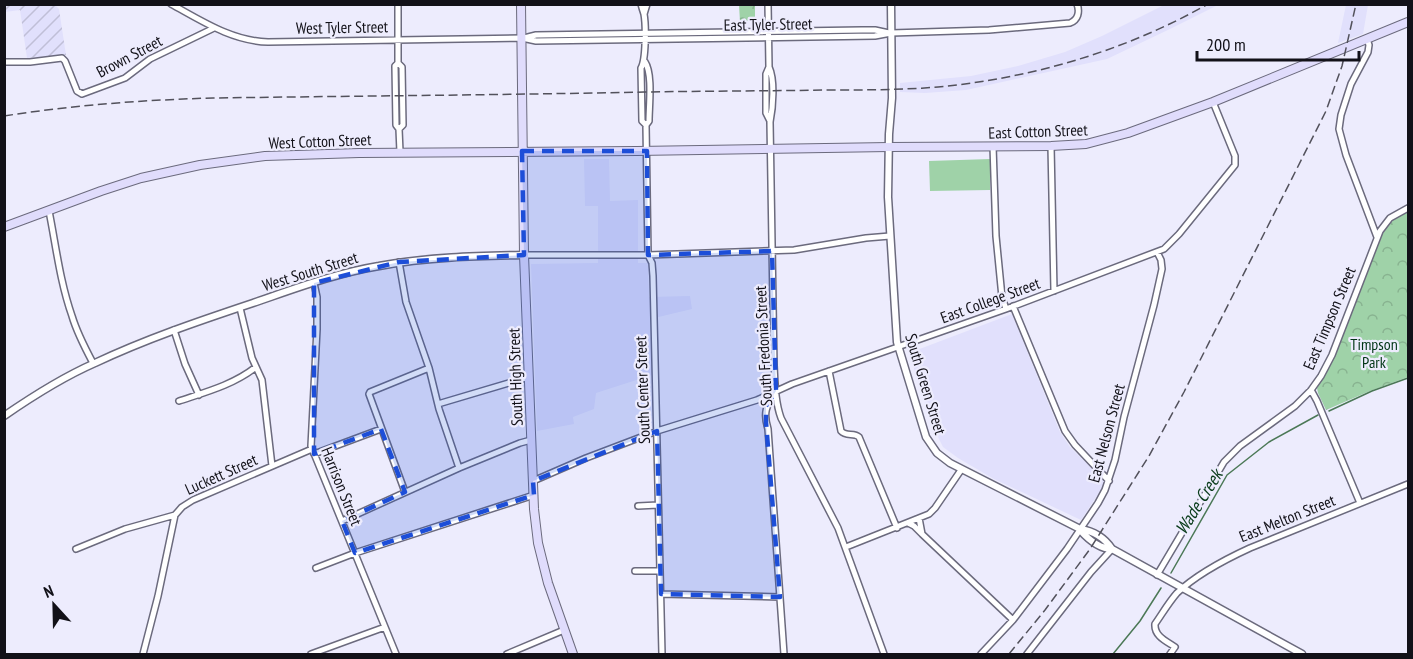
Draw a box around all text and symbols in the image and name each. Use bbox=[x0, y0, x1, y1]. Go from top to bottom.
street label: East Tyler Street bbox=[723, 13, 813, 35]
street label: West Tyler Street bbox=[296, 16, 389, 38]
scale bar bbox=[1197, 24, 1359, 62]
street label: Brown Street bbox=[93, 30, 166, 82]
text: 200 m bbox=[1206, 33, 1246, 56]
street label: East Cotton Street bbox=[988, 119, 1089, 143]
street label: West Cotton Street bbox=[268, 129, 372, 153]
street label: West South Street bbox=[260, 247, 361, 295]
street label: East Timpson Street bbox=[1298, 263, 1360, 372]
street label: East College Street bbox=[938, 273, 1043, 327]
street label: South Fredonia Street bbox=[750, 285, 776, 407]
street label: South High Street bbox=[503, 327, 527, 426]
street label: South Green Street bbox=[901, 331, 951, 437]
park label: Timpson Park bbox=[1350, 334, 1398, 372]
street label: South Center Street bbox=[630, 335, 654, 444]
street label: East Nelson Street bbox=[1083, 381, 1129, 484]
street label: Harrison Street bbox=[317, 444, 367, 529]
street label: Luckett Street bbox=[182, 449, 261, 499]
water label: Wade Creek bbox=[1170, 463, 1229, 539]
street label: East Melton Street bbox=[1236, 489, 1338, 546]
north arrow bbox=[24, 575, 84, 635]
text: N bbox=[41, 580, 56, 602]

